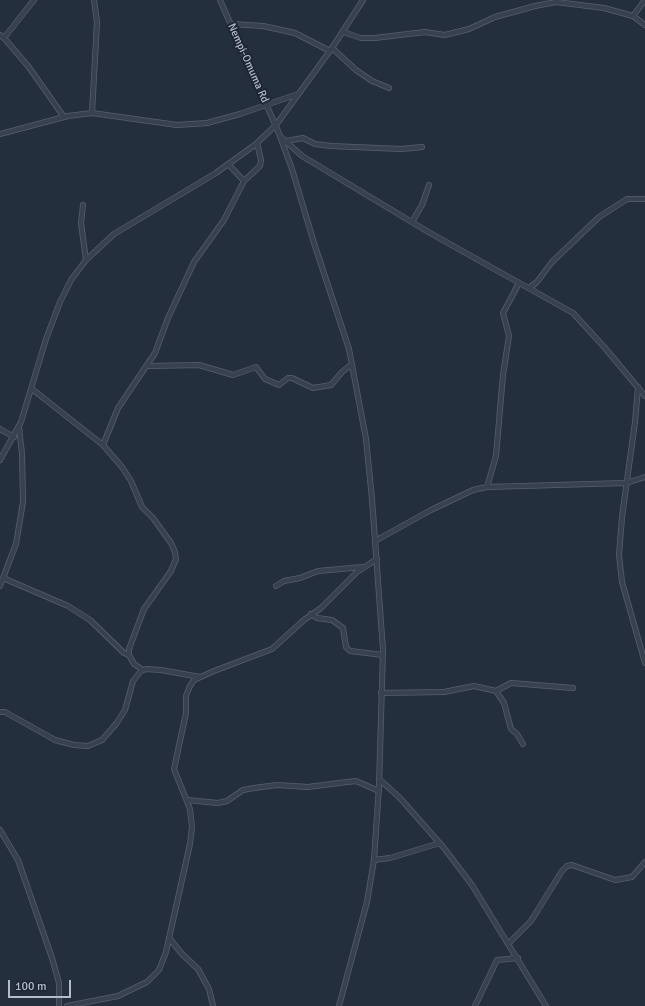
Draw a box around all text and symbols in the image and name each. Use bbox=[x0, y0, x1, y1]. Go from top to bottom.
street label: Nempi-Omuma Rd bbox=[225, 21, 271, 105]
scale bar bbox=[10, 972, 73, 998]
text: 100 m bbox=[15, 979, 47, 994]

